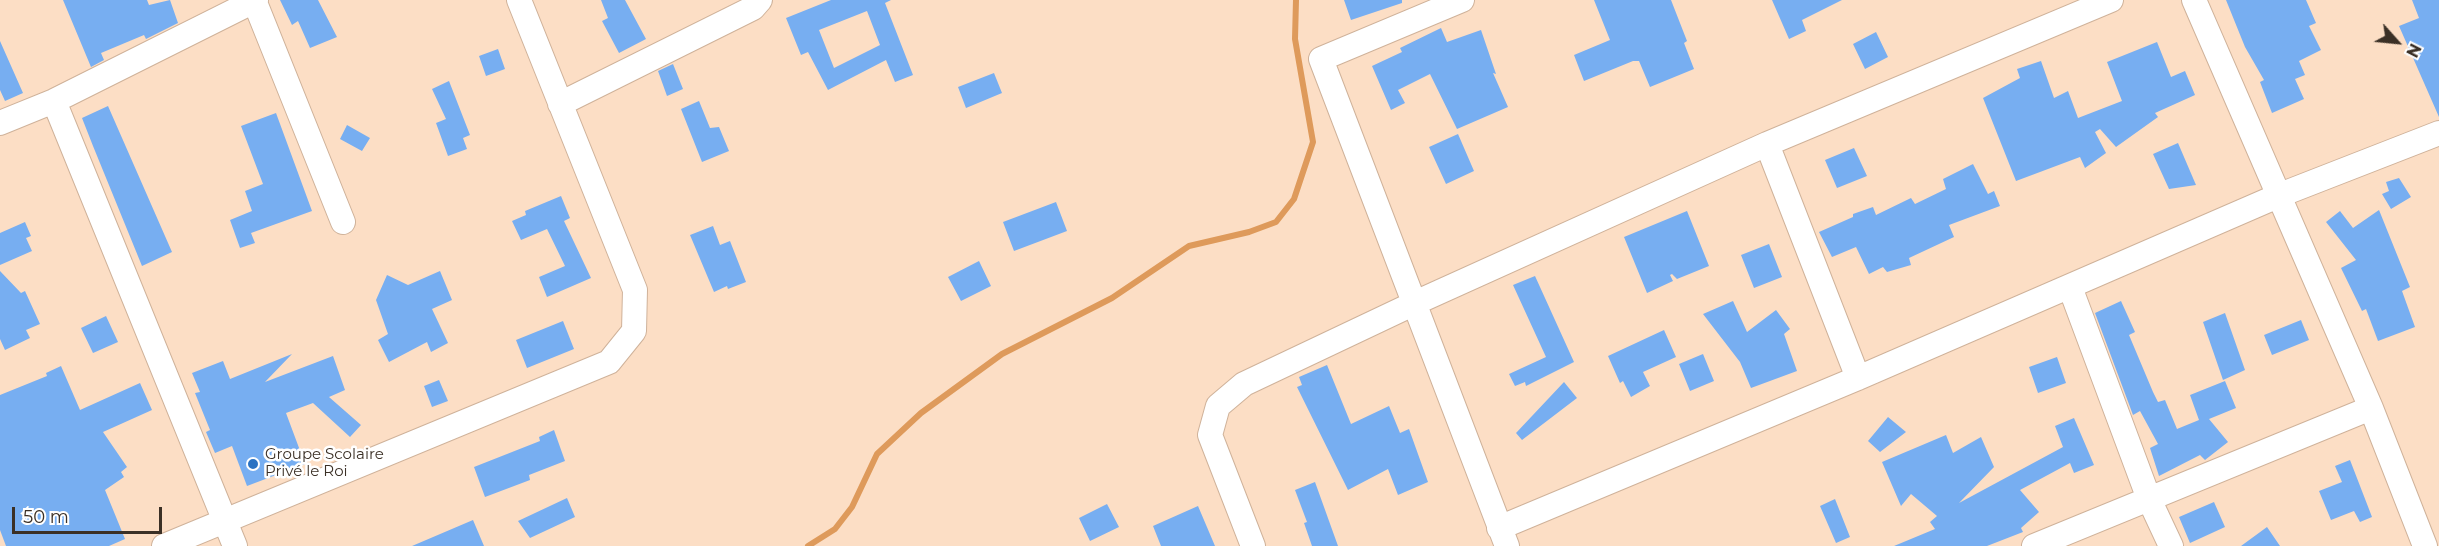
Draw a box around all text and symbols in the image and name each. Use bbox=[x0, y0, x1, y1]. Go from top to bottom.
north arrow bbox=[2367, 12, 2427, 72]
text: N bbox=[2402, 40, 2425, 60]
place label: Groupe Scolaire Privé le Roi bbox=[265, 446, 384, 481]
marker: Groupe Scolaire Privé le Roi bbox=[246, 457, 260, 471]
scale bar bbox=[15, 495, 165, 533]
text: 50 m bbox=[23, 506, 69, 528]

